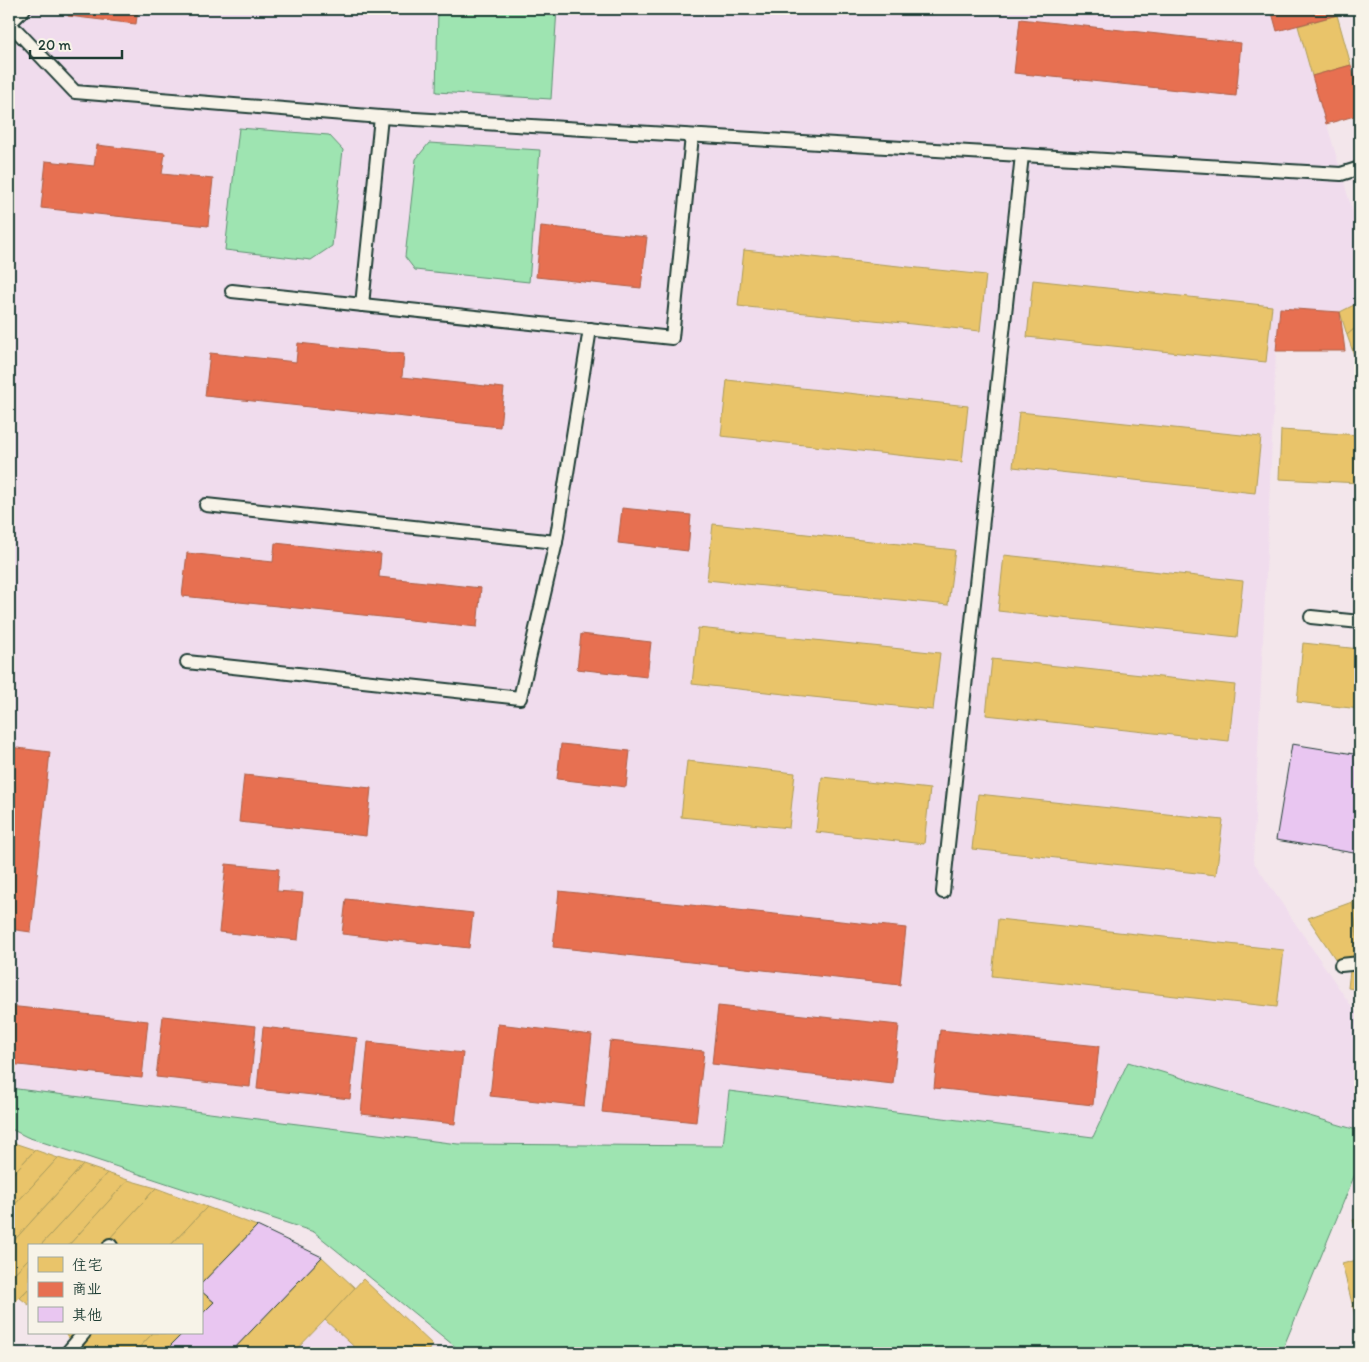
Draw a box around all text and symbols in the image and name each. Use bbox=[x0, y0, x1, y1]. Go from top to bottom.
scale bar bbox=[30, 28, 122, 60]
text: 20 m bbox=[38, 36, 72, 54]
legend bbox=[28, 1244, 202, 1334]
text: 住宅 bbox=[72, 1256, 102, 1274]
text: 商业 bbox=[72, 1280, 102, 1298]
text: 其他 bbox=[72, 1306, 102, 1324]

